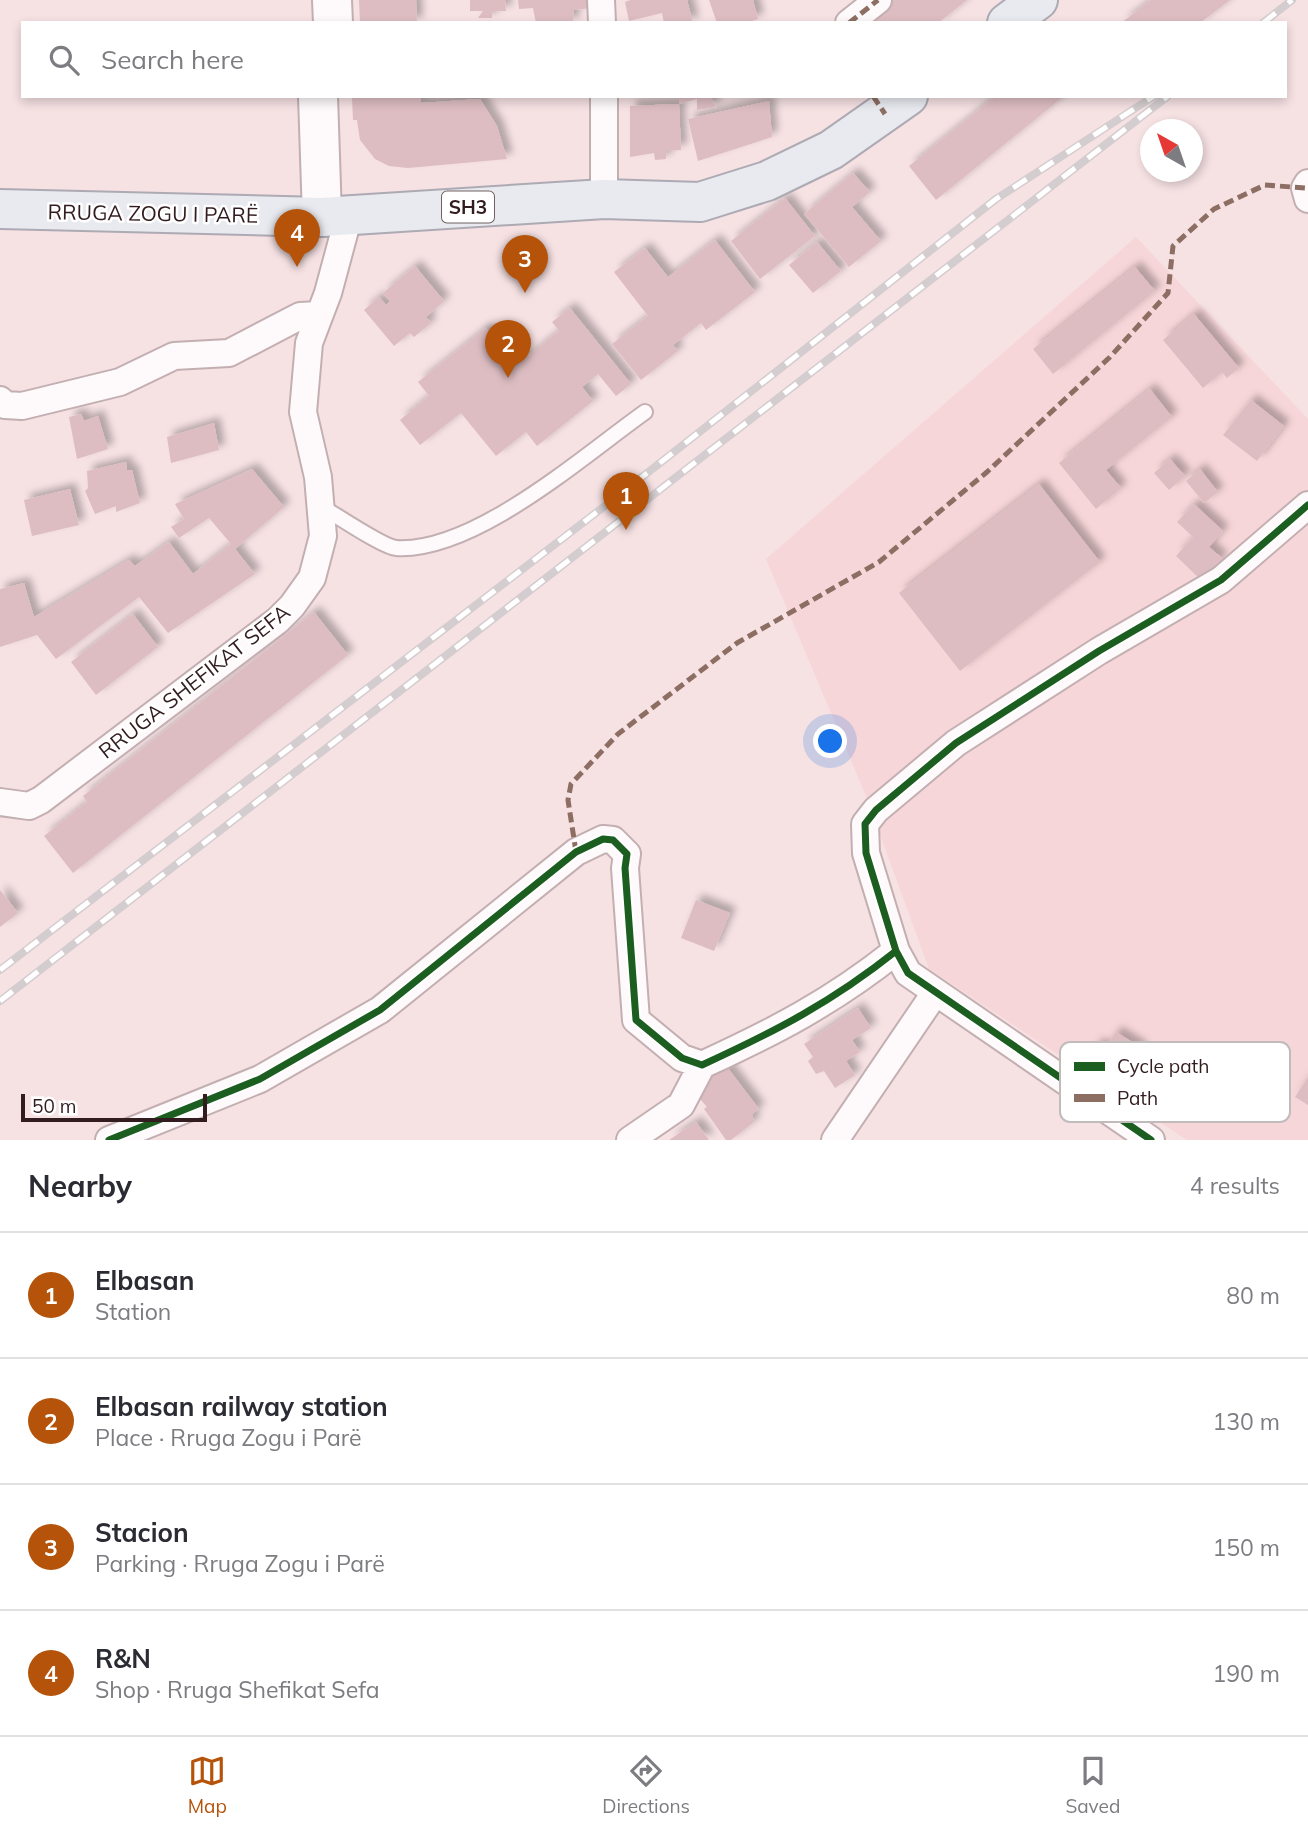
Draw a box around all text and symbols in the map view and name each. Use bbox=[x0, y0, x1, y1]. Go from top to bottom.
search box bbox=[21, 21, 1287, 98]
icon: search bbox=[45, 41, 83, 79]
text: Search here bbox=[101, 43, 244, 76]
north arrow bbox=[1140, 119, 1203, 182]
road number: SH3 bbox=[442, 192, 494, 223]
street label: RRUGA ZOGU I PARË bbox=[47, 198, 259, 228]
pin: 4 bbox=[274, 209, 320, 267]
pin: 3 bbox=[502, 235, 548, 293]
pin: 2 bbox=[485, 320, 531, 378]
pin: 1 bbox=[603, 472, 649, 530]
street label: RRUGA SHEFIKAT SEFA bbox=[93, 598, 295, 764]
your location bbox=[813, 724, 847, 758]
legend bbox=[1060, 1042, 1290, 1122]
text: Cycle path bbox=[1117, 1054, 1209, 1078]
text: Path bbox=[1117, 1086, 1158, 1110]
scale bar bbox=[21, 1091, 206, 1123]
text: 50 m bbox=[32, 1094, 76, 1118]
text: Nearby bbox=[28, 1167, 132, 1205]
text: 4 results bbox=[1190, 1171, 1280, 1200]
text: Elbasan bbox=[95, 1264, 194, 1297]
text: 1 bbox=[44, 1281, 58, 1310]
text: 80 m bbox=[1226, 1281, 1280, 1310]
text: Station bbox=[95, 1297, 171, 1326]
text: Elbasan railway station bbox=[95, 1390, 388, 1423]
text: 2 bbox=[44, 1407, 58, 1436]
text: 130 m bbox=[1212, 1407, 1280, 1436]
text: Place · Rruga Zogu i Parë bbox=[95, 1423, 362, 1452]
text: Stacion bbox=[95, 1516, 189, 1549]
text: 3 bbox=[44, 1533, 58, 1562]
text: 150 m bbox=[1212, 1533, 1280, 1562]
text: Parking · Rruga Zogu i Parë bbox=[95, 1549, 385, 1578]
text: R&N bbox=[95, 1642, 151, 1675]
text: 4 bbox=[44, 1659, 58, 1688]
text: 190 m bbox=[1212, 1659, 1280, 1688]
text: Shop · Rruga Shefikat Sefa bbox=[95, 1675, 380, 1704]
tab: Map bbox=[188, 1752, 227, 1818]
tab: Directions bbox=[602, 1752, 690, 1818]
tab: Saved bbox=[1065, 1752, 1120, 1818]

